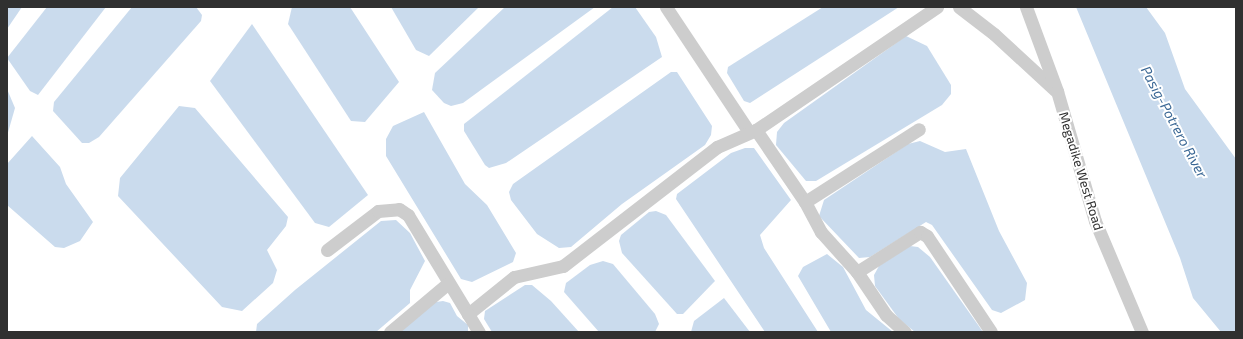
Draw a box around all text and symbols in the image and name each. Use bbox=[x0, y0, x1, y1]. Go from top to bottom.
water label: Pasig-Potrero River bbox=[1137, 63, 1211, 181]
street label: Megadike West Road bbox=[1056, 110, 1106, 232]

